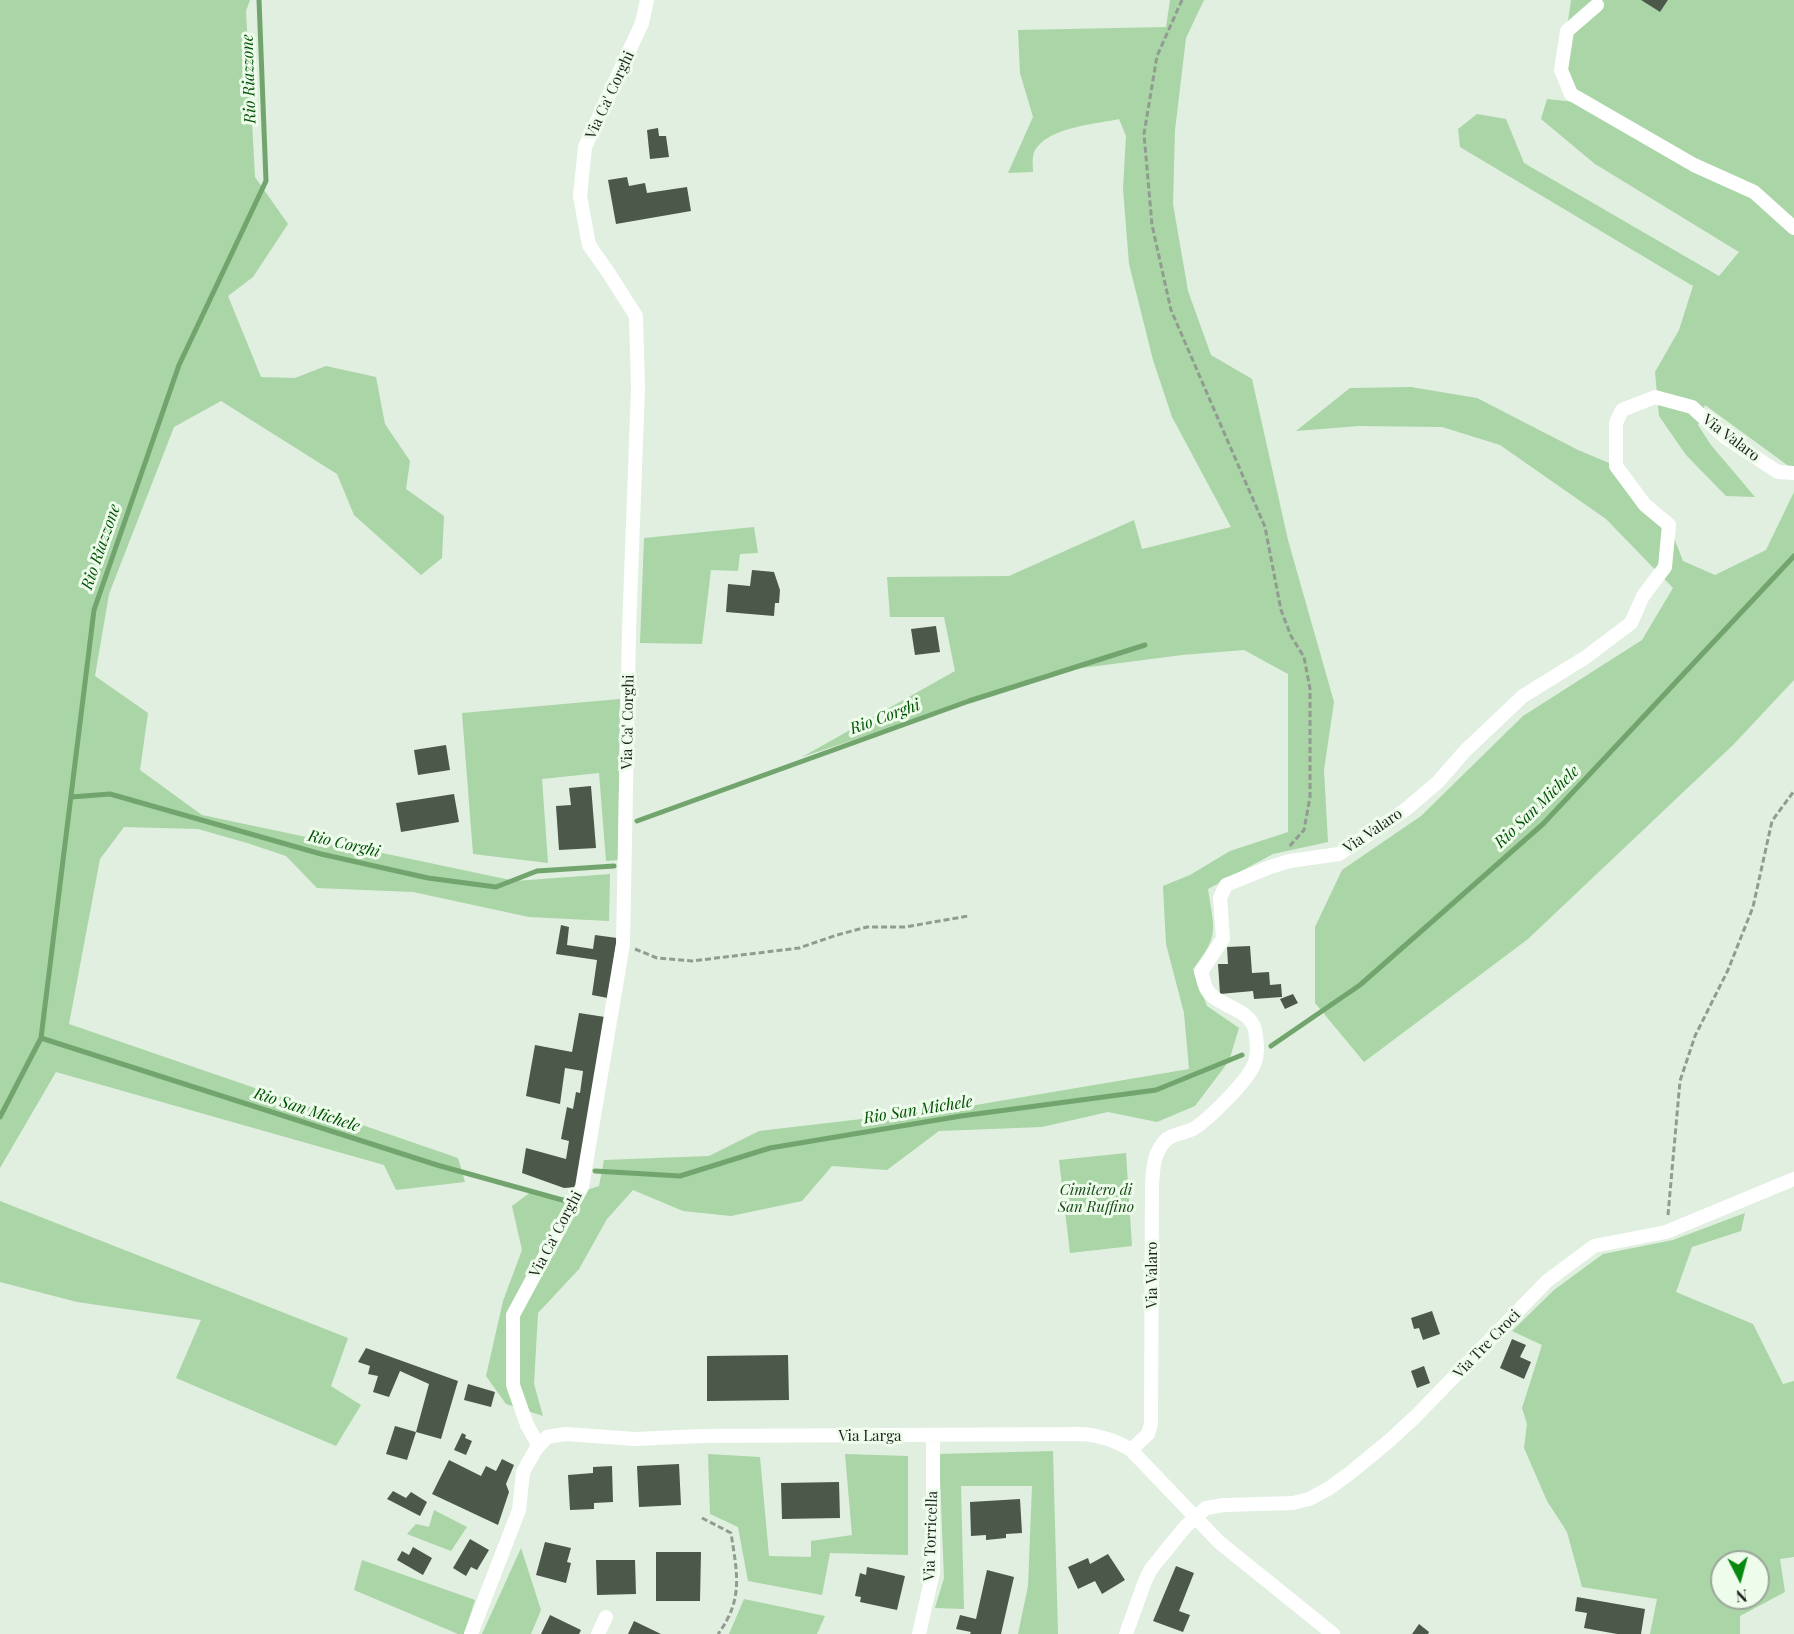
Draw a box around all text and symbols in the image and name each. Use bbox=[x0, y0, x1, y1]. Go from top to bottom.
water label: Rio Riazzone bbox=[238, 34, 260, 124]
street label: Via Ca' Corghi bbox=[582, 48, 638, 142]
street label: Via Valaro bbox=[1699, 411, 1763, 465]
water label: Rio Riazzone bbox=[77, 502, 125, 592]
street label: Via Ca' Corghi bbox=[618, 674, 638, 770]
water label: Rio Corghi bbox=[847, 695, 923, 739]
water label: Rio San Michele bbox=[1491, 762, 1583, 852]
street label: Via Valaro bbox=[1340, 805, 1406, 857]
water label: Rio Corghi bbox=[306, 826, 382, 862]
water label: Rio San Michele bbox=[252, 1084, 362, 1136]
water label: Rio San Michele bbox=[862, 1092, 974, 1128]
park label: Cimitero di San Ruffino bbox=[1058, 1181, 1134, 1216]
street label: Via Ca' Corghi bbox=[526, 1188, 586, 1280]
street label: Via Valaro bbox=[1143, 1242, 1161, 1308]
street label: Via Tre Croci bbox=[1450, 1306, 1524, 1382]
street label: Via Larga bbox=[839, 1427, 901, 1445]
street label: Via Torricella bbox=[920, 1491, 942, 1581]
north arrow bbox=[1710, 1550, 1770, 1610]
text: N bbox=[1735, 1585, 1749, 1607]

